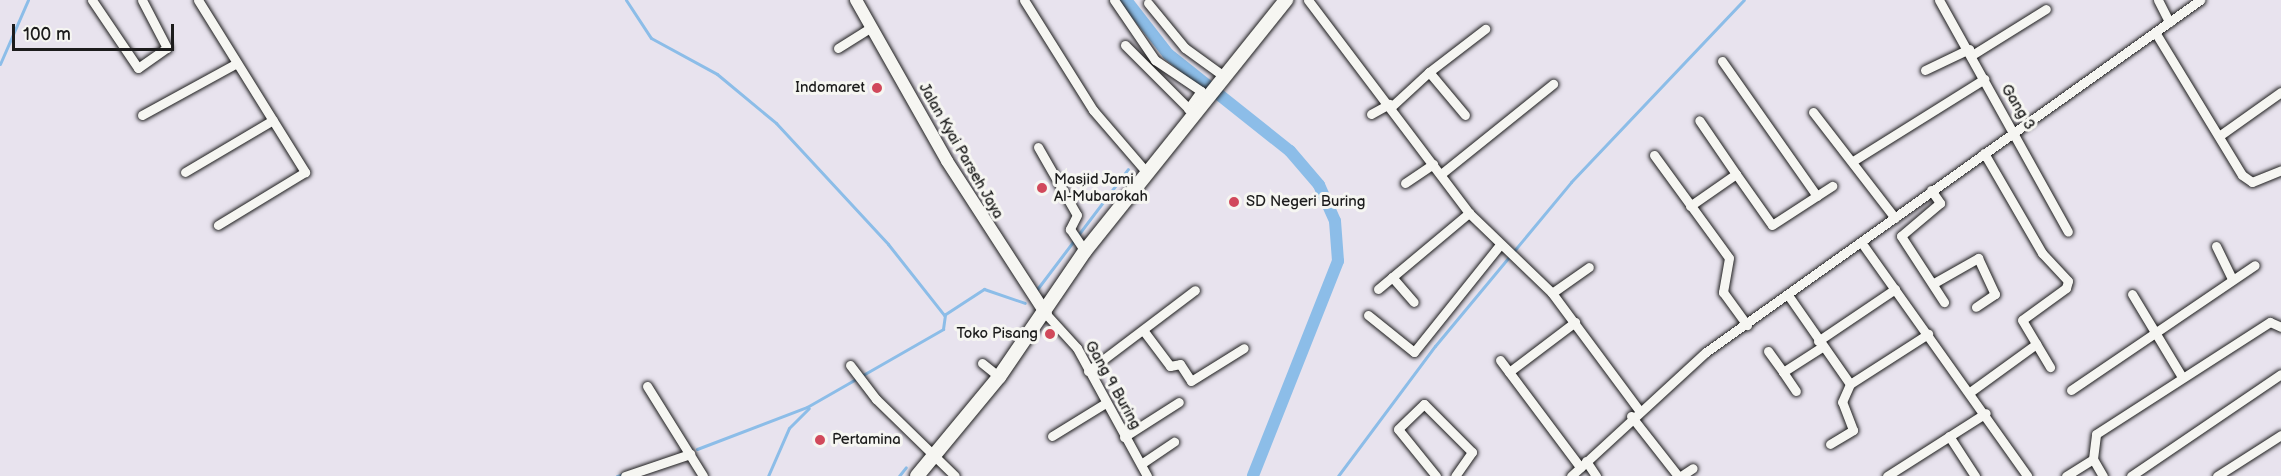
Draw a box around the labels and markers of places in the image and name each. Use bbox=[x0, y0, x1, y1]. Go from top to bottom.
place label: Indomaret bbox=[795, 79, 865, 97]
marker: Indomaret bbox=[870, 81, 884, 95]
place label: Masjid Jami Al-Mubarokah bbox=[1054, 170, 1148, 205]
marker: Masjid Jami Al-Mubarokah bbox=[1035, 181, 1049, 195]
place label: SD Negeri Buring bbox=[1246, 193, 1365, 211]
marker: SD Negeri Buring bbox=[1227, 195, 1241, 209]
place label: Toko Pisang bbox=[956, 325, 1038, 343]
marker: Toko Pisang bbox=[1043, 327, 1057, 341]
place label: Pertamina bbox=[832, 431, 901, 449]
marker: Pertamina bbox=[813, 433, 827, 447]

